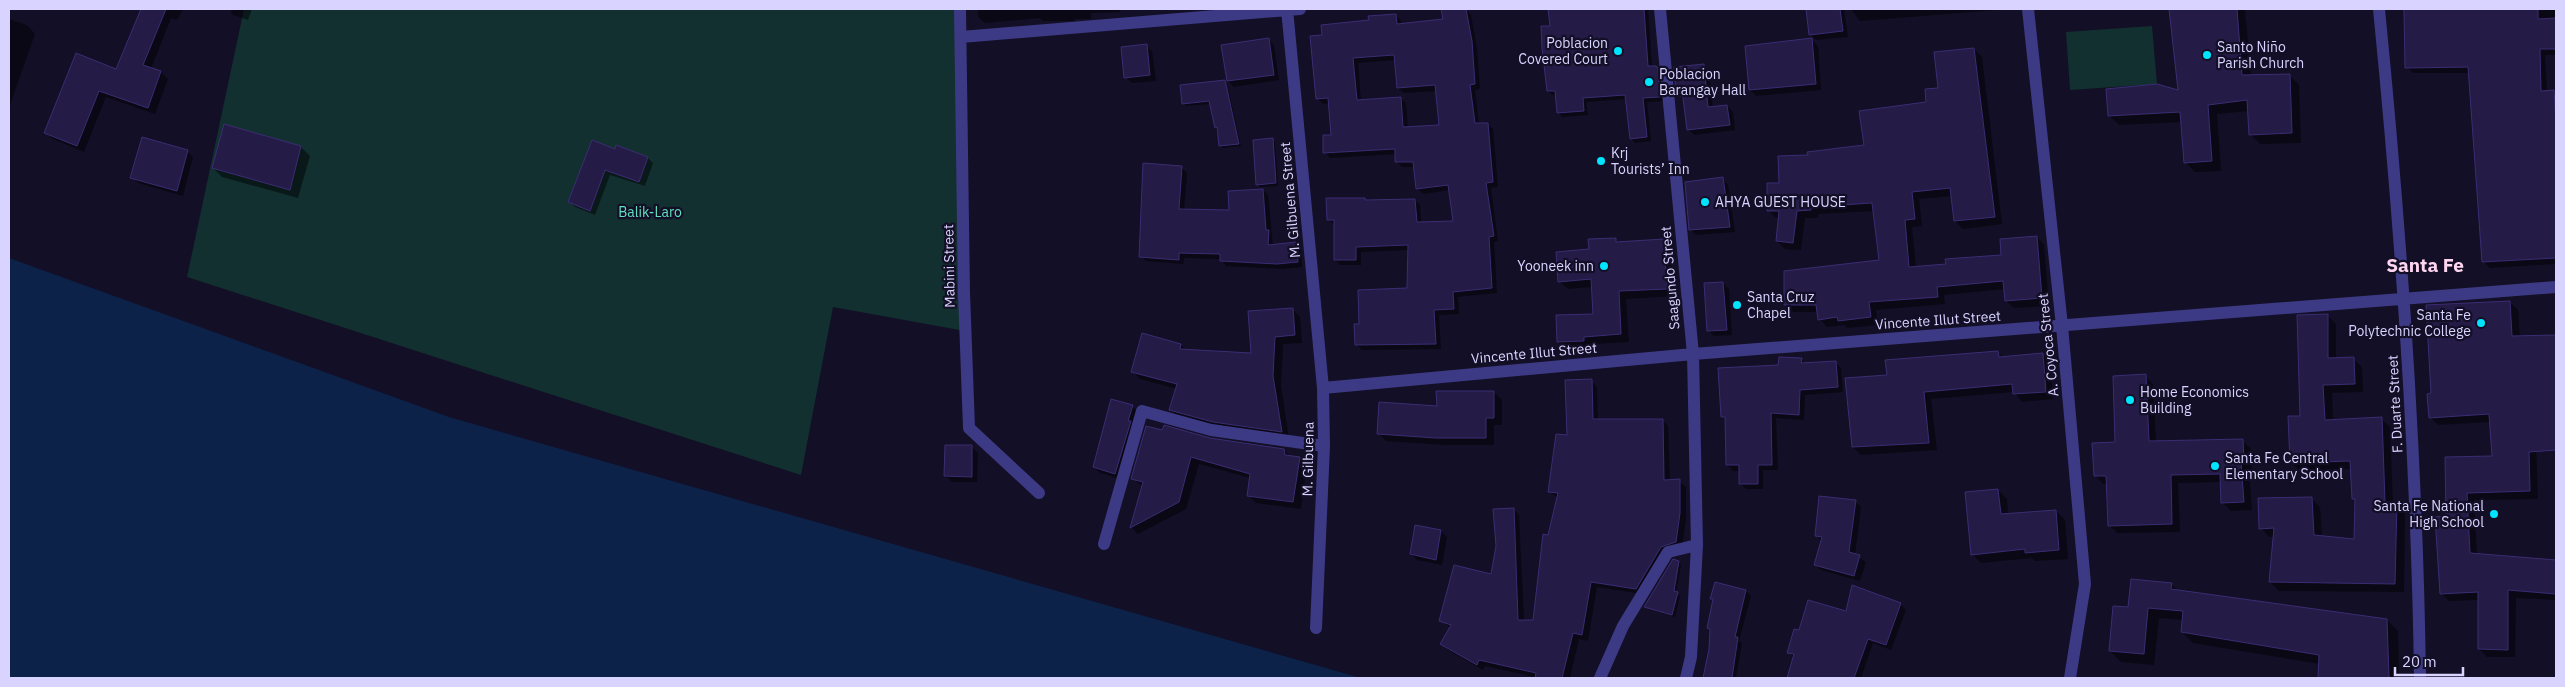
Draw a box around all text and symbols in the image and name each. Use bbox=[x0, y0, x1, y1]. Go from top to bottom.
place label: Poblacion Covered Court bbox=[1518, 34, 1608, 68]
place label: Santo Niño Parish Church bbox=[2217, 38, 2304, 72]
marker: Poblacion Covered Court bbox=[1612, 45, 1624, 57]
marker: Santo Niño Parish Church bbox=[2201, 49, 2213, 61]
place label: Poblacion Barangay Hall bbox=[1659, 65, 1746, 99]
marker: Poblacion Barangay Hall bbox=[1643, 76, 1655, 88]
street label: M. Gilbuena Street bbox=[1276, 141, 1304, 259]
place label: Krj Tourists’ Inn bbox=[1611, 144, 1690, 178]
marker: Krj Tourists’ Inn bbox=[1595, 155, 1607, 167]
place label: AHYA GUEST HOUSE bbox=[1715, 193, 1846, 211]
marker: AHYA GUEST HOUSE bbox=[1699, 196, 1711, 208]
park label: Balik-Laro bbox=[618, 203, 682, 221]
street label: Mabini Street bbox=[939, 224, 959, 308]
street label: Saagundo Street bbox=[1656, 225, 1683, 331]
district label: Santa Fe bbox=[2386, 253, 2464, 277]
place label: Yooneek inn bbox=[1517, 257, 1594, 275]
marker: Yooneek inn bbox=[1598, 260, 1610, 272]
place label: Santa Cruz Chapel bbox=[1747, 288, 1815, 322]
street label: A. Coyoca Street bbox=[2034, 292, 2062, 398]
marker: Santa Cruz Chapel bbox=[1731, 299, 1743, 311]
place label: Santa Fe Polytechnic College bbox=[2348, 306, 2471, 340]
street label: Vincente Illut Street bbox=[1874, 307, 2002, 333]
marker: Santa Fe Polytechnic College bbox=[2475, 317, 2487, 329]
street label: Vincente Illut Street bbox=[1470, 339, 1598, 367]
street label: F. Duarte Street bbox=[2383, 354, 2407, 453]
place label: Home Economics Building bbox=[2140, 383, 2249, 417]
marker: Home Economics Building bbox=[2124, 394, 2136, 406]
street label: M. Gilbuena bbox=[1298, 421, 1318, 497]
place label: Santa Fe Central Elementary School bbox=[2225, 449, 2343, 483]
marker: Santa Fe Central Elementary School bbox=[2209, 460, 2221, 472]
place label: Santa Fe National High School bbox=[2373, 497, 2484, 531]
marker: Santa Fe National High School bbox=[2488, 508, 2500, 520]
scale bar bbox=[2395, 644, 2462, 676]
text: 20 m bbox=[2402, 652, 2437, 671]

